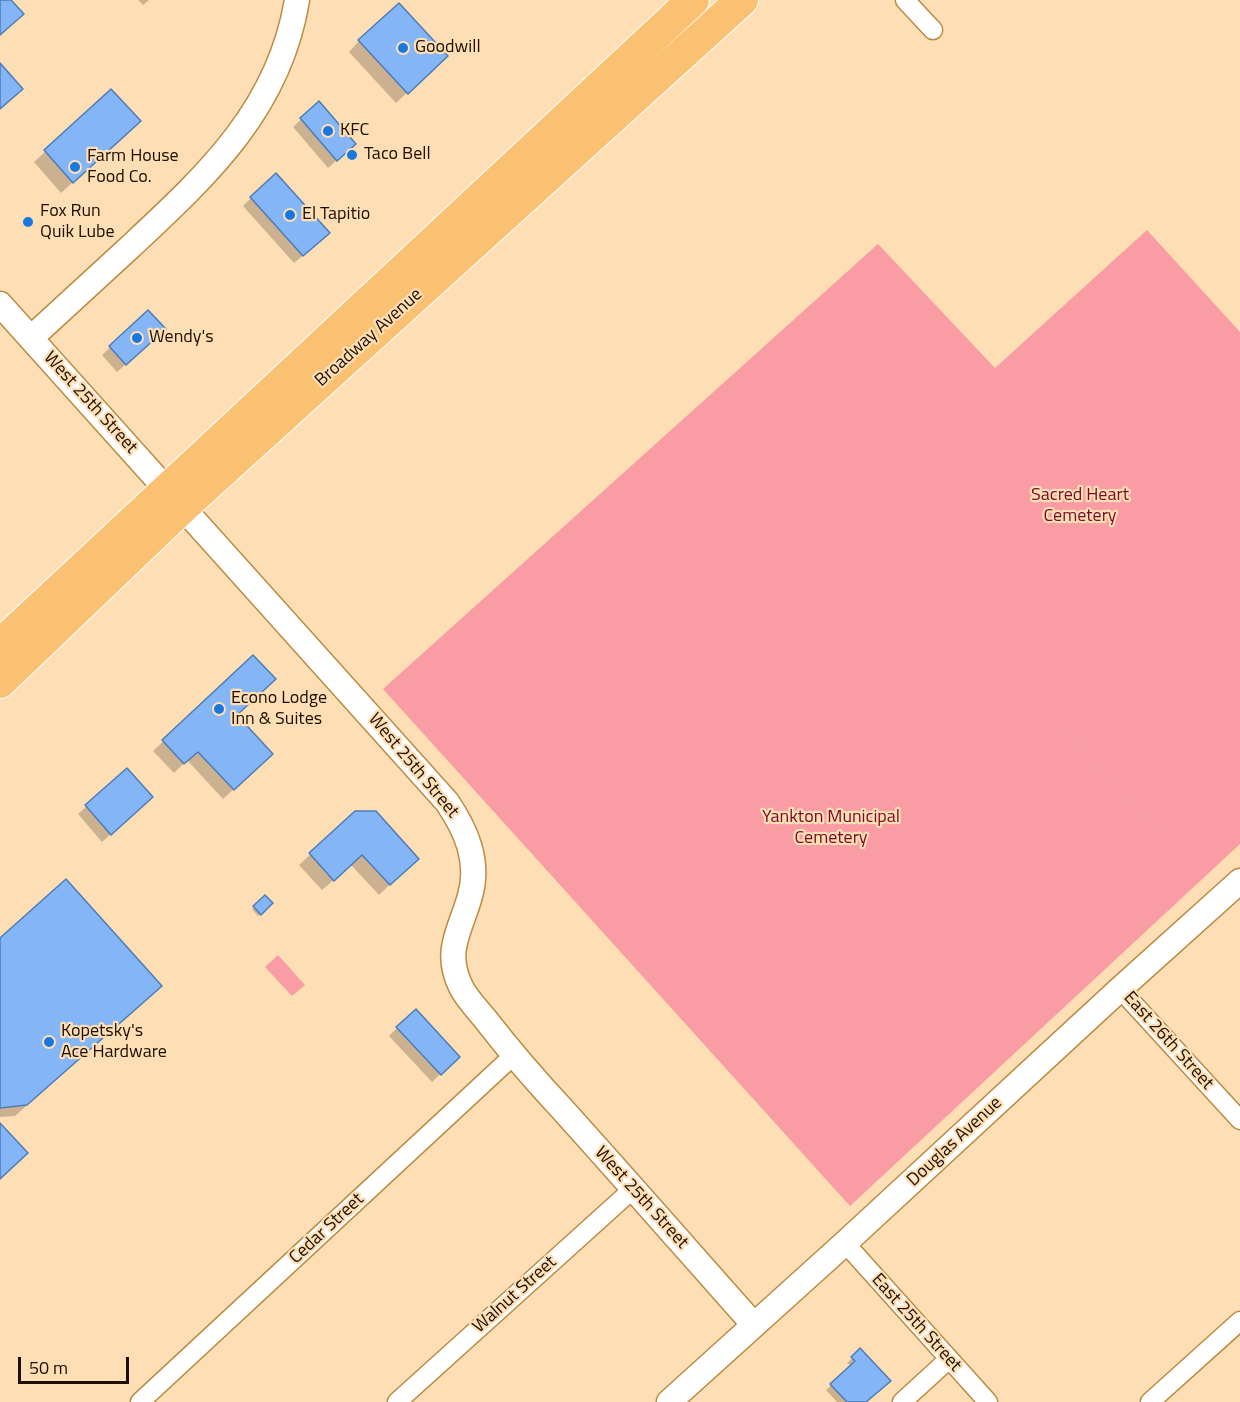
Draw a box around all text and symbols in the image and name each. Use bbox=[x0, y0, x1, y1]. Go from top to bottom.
place label: Goodwill bbox=[415, 37, 481, 59]
marker: Goodwill bbox=[396, 41, 410, 55]
place label: KFC bbox=[340, 120, 369, 142]
marker: KFC bbox=[321, 124, 335, 138]
place label: Taco Bell bbox=[364, 144, 431, 166]
place label: Farm House Food Co. bbox=[87, 146, 179, 188]
marker: Taco Bell bbox=[345, 148, 359, 162]
marker: Farm House Food Co. bbox=[68, 160, 82, 174]
place label: Fox Run Quik Lube bbox=[40, 201, 115, 244]
place label: El Tapitio bbox=[302, 204, 370, 226]
marker: El Tapitio bbox=[283, 208, 297, 222]
marker: Fox Run Quik Lube bbox=[21, 215, 35, 229]
street label: Broadway Avenue bbox=[311, 284, 427, 392]
place label: Wendy's bbox=[149, 327, 214, 349]
marker: Wendy's bbox=[130, 331, 144, 345]
street label: West 25th Street bbox=[39, 348, 141, 458]
park label: Sacred Heart Cemetery bbox=[1031, 485, 1129, 528]
place label: Econo Lodge Inn & Suites bbox=[231, 688, 327, 730]
marker: Econo Lodge Inn & Suites bbox=[212, 702, 226, 716]
street label: West 25th Street bbox=[363, 709, 463, 823]
park label: Yankton Municipal Cemetery bbox=[762, 807, 900, 850]
street label: East 26th Street bbox=[1118, 988, 1218, 1094]
place label: Kopetsky's Ace Hardware bbox=[61, 1021, 167, 1064]
marker: Kopetsky's Ace Hardware bbox=[42, 1035, 56, 1049]
street label: Douglas Avenue bbox=[903, 1093, 1007, 1191]
street label: West 25th Street bbox=[590, 1143, 692, 1253]
street label: Cedar Street bbox=[285, 1189, 369, 1269]
street label: Walnut Street bbox=[469, 1252, 561, 1338]
street label: East 25th Street bbox=[866, 1270, 966, 1376]
scale bar bbox=[21, 1345, 132, 1383]
text: 50 m bbox=[29, 1354, 68, 1381]

